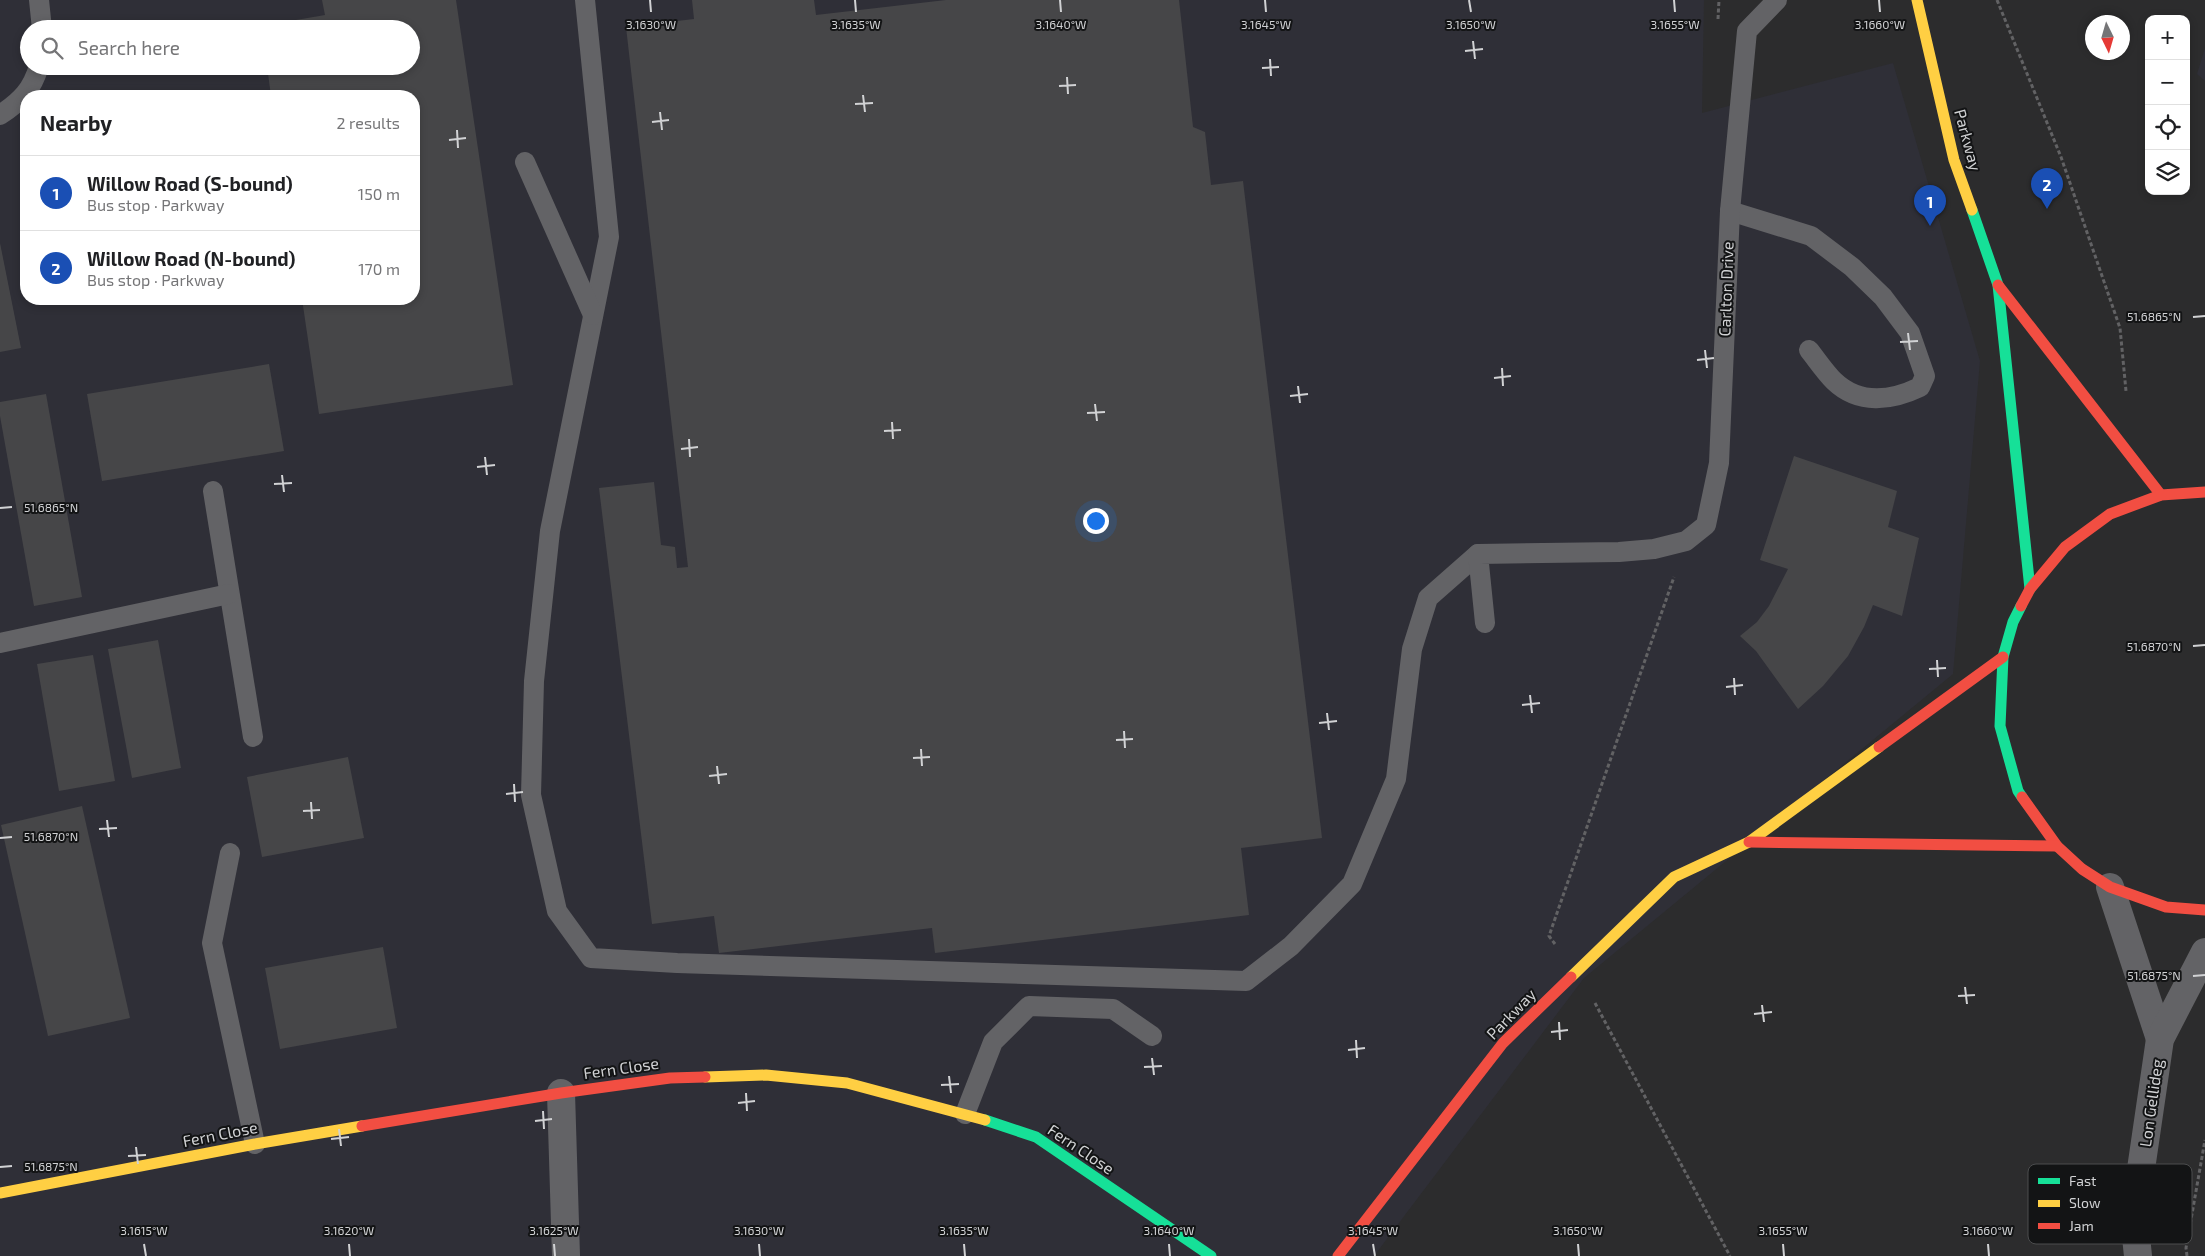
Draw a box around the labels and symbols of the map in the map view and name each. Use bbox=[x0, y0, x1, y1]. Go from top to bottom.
north arrow bbox=[2085, 15, 2130, 60]
text: 3.1630°W bbox=[626, 17, 676, 31]
text: 3.1635°W bbox=[831, 17, 881, 31]
text: 3.1640°W bbox=[1036, 17, 1086, 31]
text: 3.1645°W bbox=[1241, 17, 1291, 31]
text: 3.1650°W bbox=[1446, 17, 1496, 31]
text: 3.1655°W bbox=[1650, 17, 1700, 31]
text: 3.1660°W bbox=[1855, 17, 1905, 31]
street label: Parkway bbox=[1951, 107, 1986, 173]
pin: 2 bbox=[2031, 168, 2063, 209]
pin: 1 bbox=[1914, 185, 1946, 226]
street label: Carlton Drive bbox=[1714, 241, 1737, 337]
text: 51.6865°N bbox=[2127, 309, 2181, 323]
text: 51.6865°N bbox=[24, 500, 78, 514]
your location bbox=[1083, 508, 1109, 534]
text: 51.6870°N bbox=[2127, 639, 2181, 653]
text: 51.6870°N bbox=[24, 829, 78, 843]
text: 51.6875°N bbox=[2127, 968, 2181, 982]
street label: Parkway bbox=[1482, 984, 1540, 1043]
street label: Fern Close bbox=[582, 1053, 660, 1082]
street label: Lon Gellideg bbox=[2135, 1058, 2166, 1148]
street label: Fern Close bbox=[181, 1117, 259, 1150]
street label: Fern Close bbox=[1044, 1119, 1118, 1178]
text: 51.6875°N bbox=[24, 1159, 78, 1173]
legend bbox=[2028, 1164, 2192, 1244]
text: Fast bbox=[2069, 1172, 2096, 1189]
text: Slow bbox=[2069, 1194, 2101, 1211]
text: Jam bbox=[2069, 1217, 2094, 1234]
text: 3.1615°W bbox=[120, 1223, 168, 1237]
text: 3.1620°W bbox=[324, 1223, 374, 1237]
text: 3.1625°W bbox=[529, 1223, 579, 1237]
text: 3.1630°W bbox=[734, 1223, 784, 1237]
text: 3.1635°W bbox=[939, 1223, 989, 1237]
text: 3.1640°W bbox=[1144, 1223, 1194, 1237]
text: 3.1645°W bbox=[1348, 1223, 1398, 1237]
text: 3.1650°W bbox=[1553, 1223, 1603, 1237]
text: 3.1655°W bbox=[1758, 1223, 1808, 1237]
text: 3.1660°W bbox=[1963, 1223, 2013, 1237]

